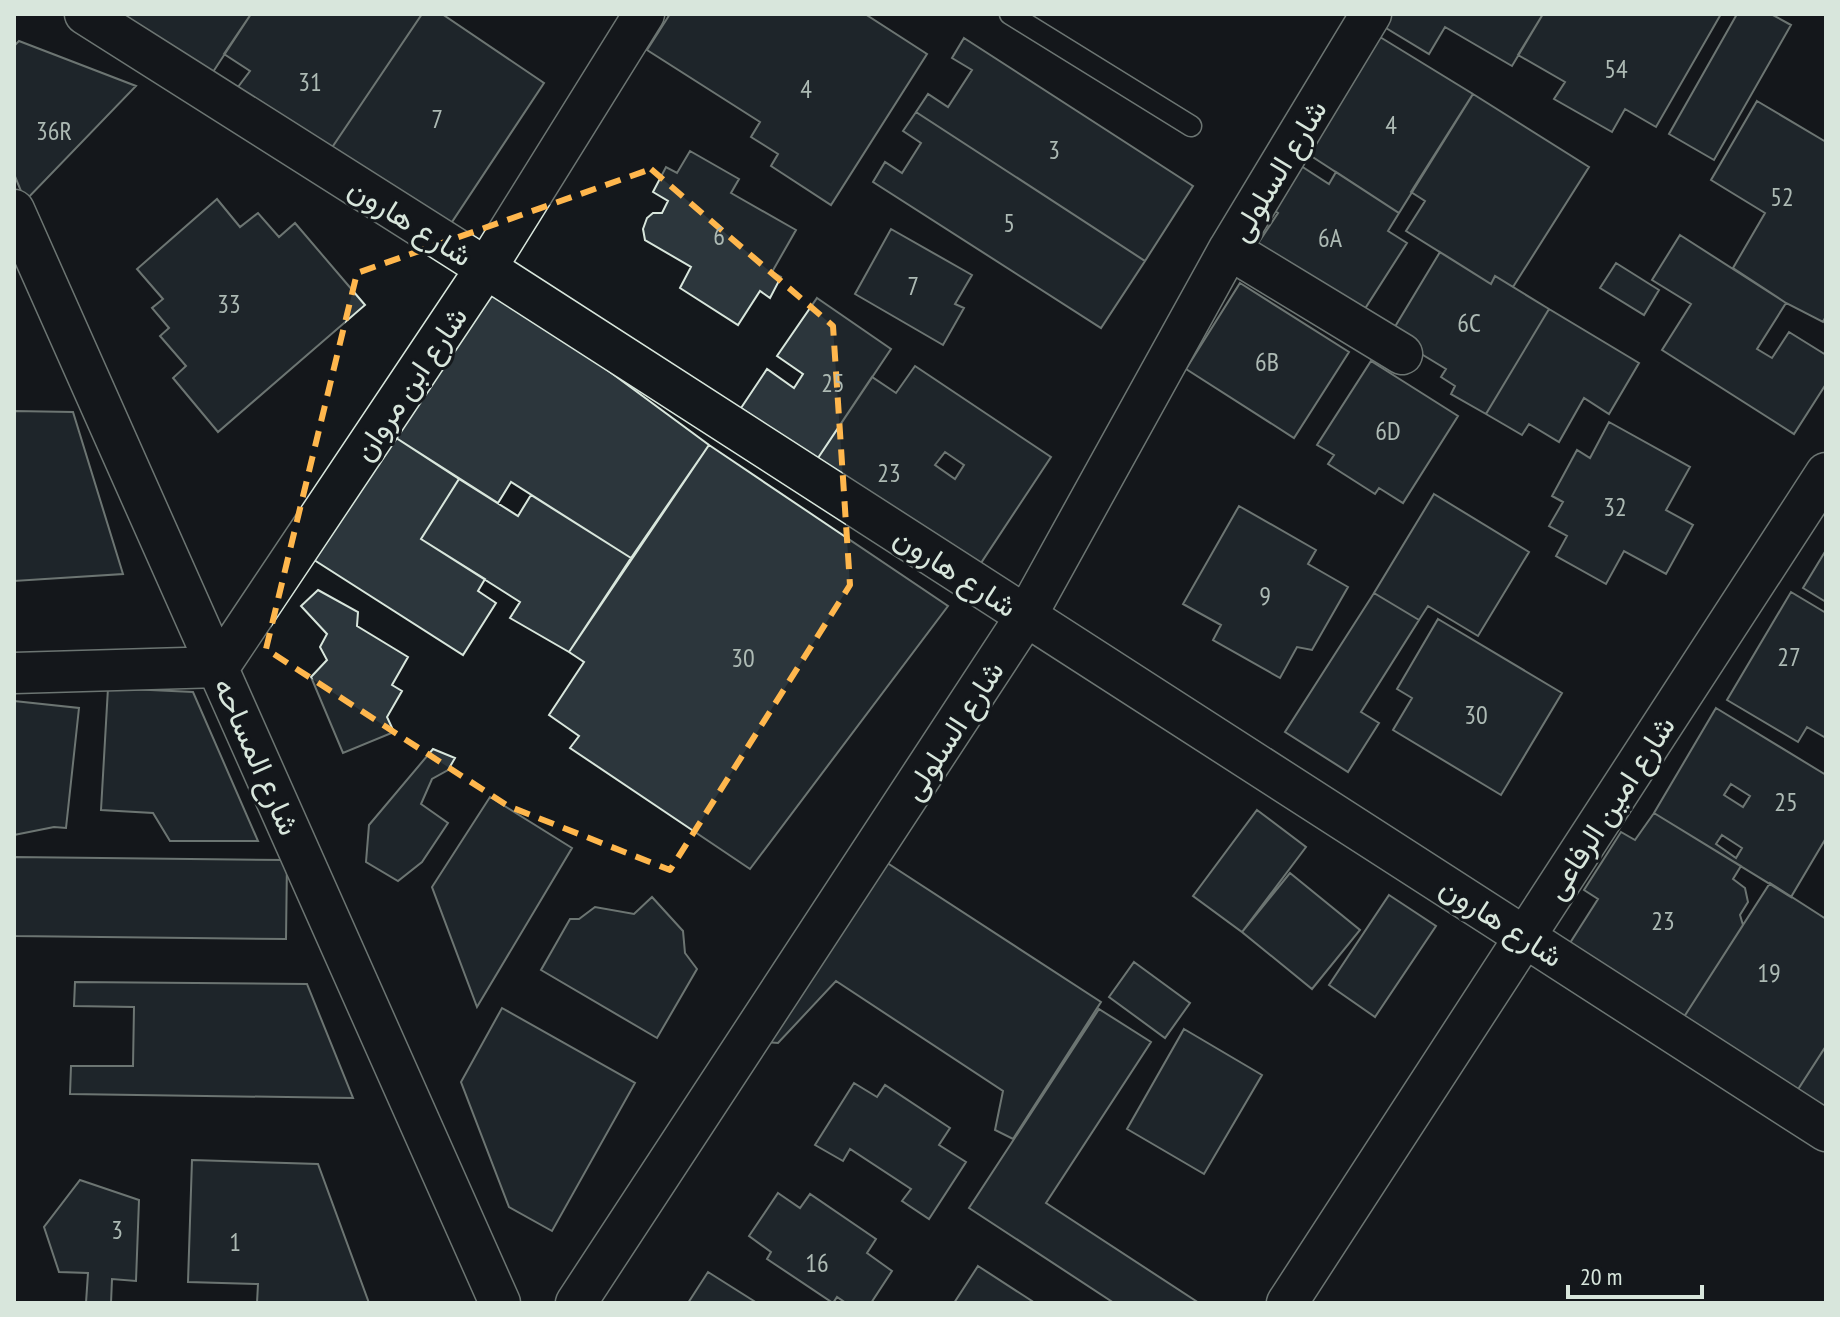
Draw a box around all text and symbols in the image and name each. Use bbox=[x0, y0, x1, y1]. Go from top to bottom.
house number: 54 bbox=[1604, 52, 1628, 85]
house number: 31 bbox=[298, 65, 322, 98]
house number: 4 bbox=[800, 72, 812, 105]
street label: شارع السلولى bbox=[1219, 92, 1336, 249]
house number: 7 bbox=[431, 102, 443, 135]
house number: 4 bbox=[1385, 108, 1397, 141]
house number: 36R bbox=[36, 114, 72, 147]
house number: 3 bbox=[1048, 133, 1060, 166]
street label: شارع هارون bbox=[341, 168, 480, 276]
house number: 52 bbox=[1770, 180, 1794, 213]
house number: 5 bbox=[1003, 206, 1015, 239]
house number: 6 bbox=[713, 219, 725, 252]
house number: 6A bbox=[1318, 221, 1343, 254]
house number: 7 bbox=[907, 269, 919, 302]
house number: 33 bbox=[217, 287, 241, 320]
street label: شارع ابن مروان bbox=[343, 298, 477, 469]
house number: 6C bbox=[1457, 306, 1481, 339]
house number: 6B bbox=[1255, 345, 1279, 378]
house number: 25 bbox=[821, 366, 845, 399]
house number: 6D bbox=[1375, 414, 1401, 447]
house number: 23 bbox=[877, 456, 901, 489]
house number: 32 bbox=[1603, 490, 1627, 523]
street label: شارع هارون bbox=[886, 517, 1025, 627]
house number: 9 bbox=[1259, 579, 1271, 612]
house number: 27 bbox=[1777, 640, 1801, 673]
house number: 30 bbox=[731, 641, 755, 674]
street label: شارع السلولى bbox=[892, 653, 1013, 808]
street label: شارع المساحه bbox=[204, 671, 310, 842]
house number: 30 bbox=[1464, 698, 1488, 731]
street label: شارع امين الرفاعى bbox=[1535, 708, 1685, 907]
house number: 25 bbox=[1774, 785, 1798, 818]
street label: شارع هارون bbox=[1432, 867, 1571, 977]
house number: 23 bbox=[1651, 904, 1675, 937]
house number: 19 bbox=[1757, 956, 1781, 989]
house number: 3 bbox=[111, 1213, 123, 1246]
house number: 1 bbox=[229, 1225, 241, 1258]
house number: 16 bbox=[805, 1246, 829, 1279]
scale bar bbox=[1568, 1249, 1702, 1299]
text: 20 m bbox=[1580, 1261, 1622, 1292]

